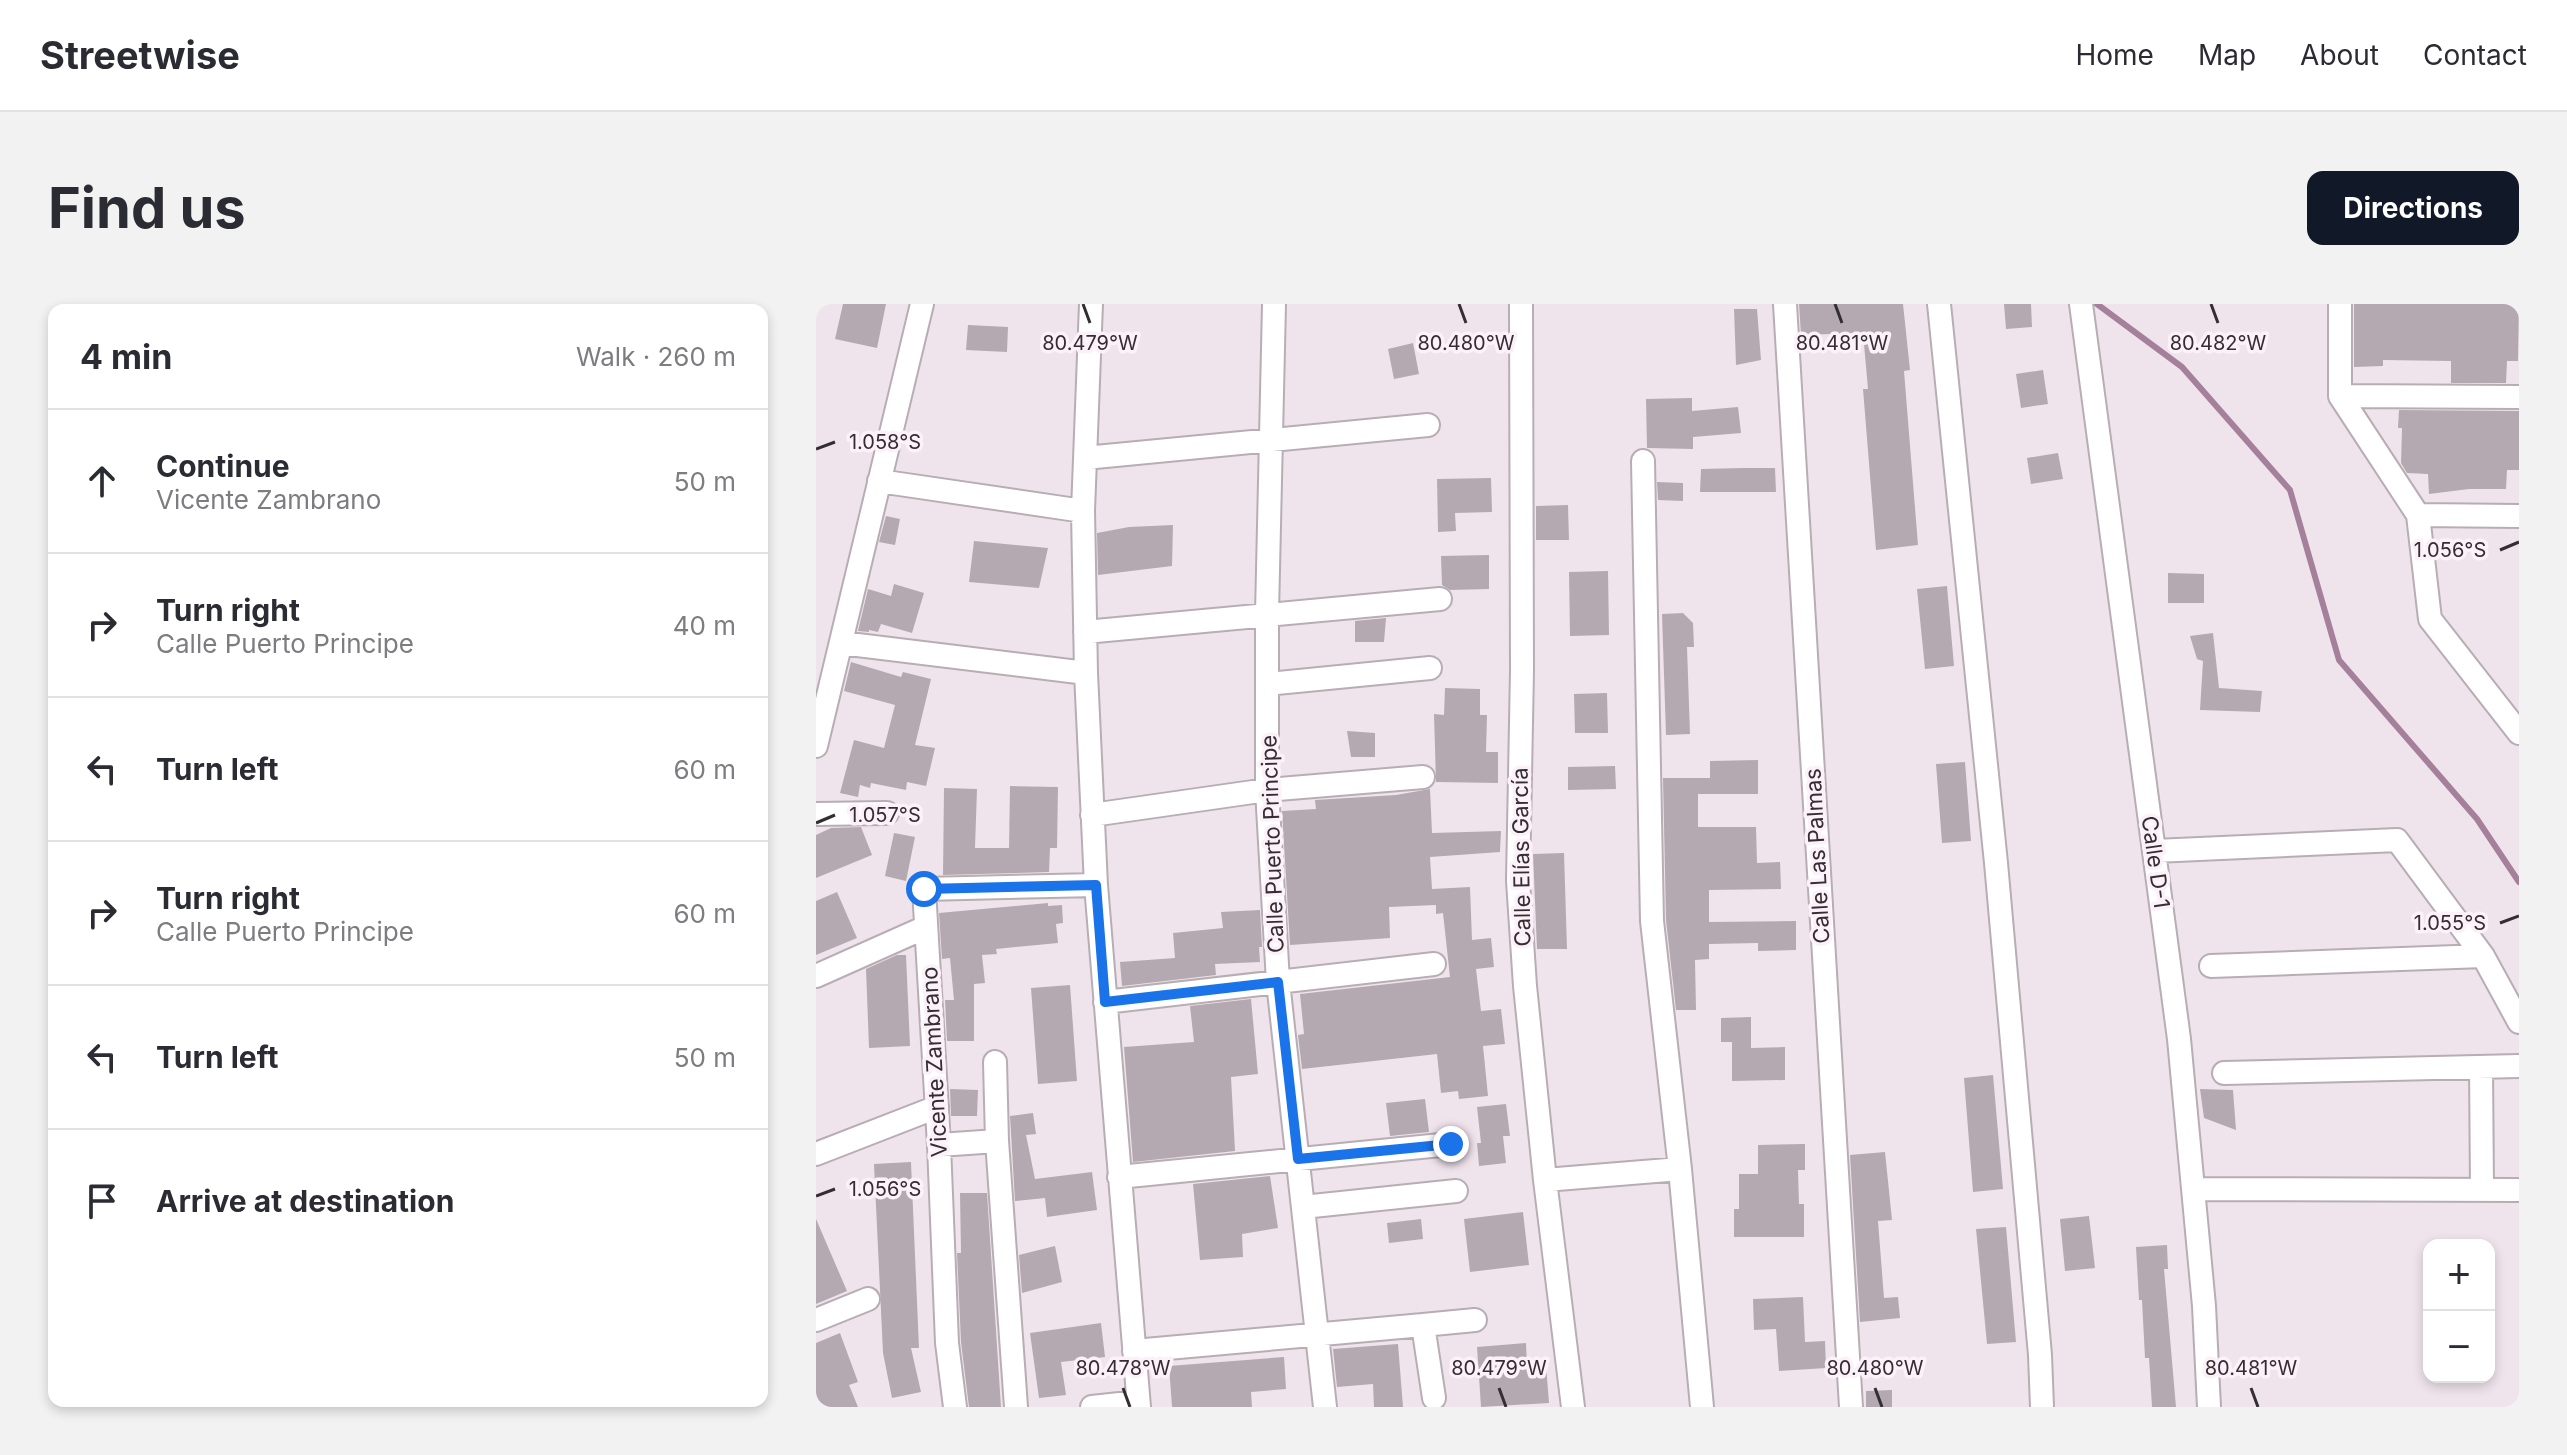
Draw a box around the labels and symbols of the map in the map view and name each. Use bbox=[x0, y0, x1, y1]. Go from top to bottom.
text: 80.479°W bbox=[1042, 331, 1138, 355]
text: 80.480°W bbox=[1418, 331, 1515, 355]
text: 80.481°W bbox=[1796, 331, 1889, 355]
text: 80.482°W bbox=[2170, 331, 2267, 355]
text: 1.058°S bbox=[849, 430, 921, 454]
text: 1.056°S bbox=[2414, 538, 2486, 562]
street label: Calle Puerto Principe bbox=[1255, 735, 1289, 953]
street label: Calle Elías García bbox=[1506, 767, 1536, 947]
street label: Calle Las Palmas bbox=[1799, 768, 1835, 944]
text: 1.057°S bbox=[849, 803, 921, 827]
street label: Calle D-1 bbox=[2137, 814, 2175, 910]
route start bbox=[906, 871, 942, 907]
text: 1.055°S bbox=[2414, 911, 2486, 935]
street label: Vicente Zambrano bbox=[916, 966, 952, 1158]
route end bbox=[1433, 1126, 1469, 1162]
text: 1.056°S bbox=[849, 1177, 921, 1201]
text: 80.478°W bbox=[1075, 1356, 1171, 1380]
text: 80.479°W bbox=[1451, 1356, 1547, 1380]
text: 80.480°W bbox=[1827, 1356, 1924, 1380]
text: 80.481°W bbox=[2205, 1356, 2298, 1380]

